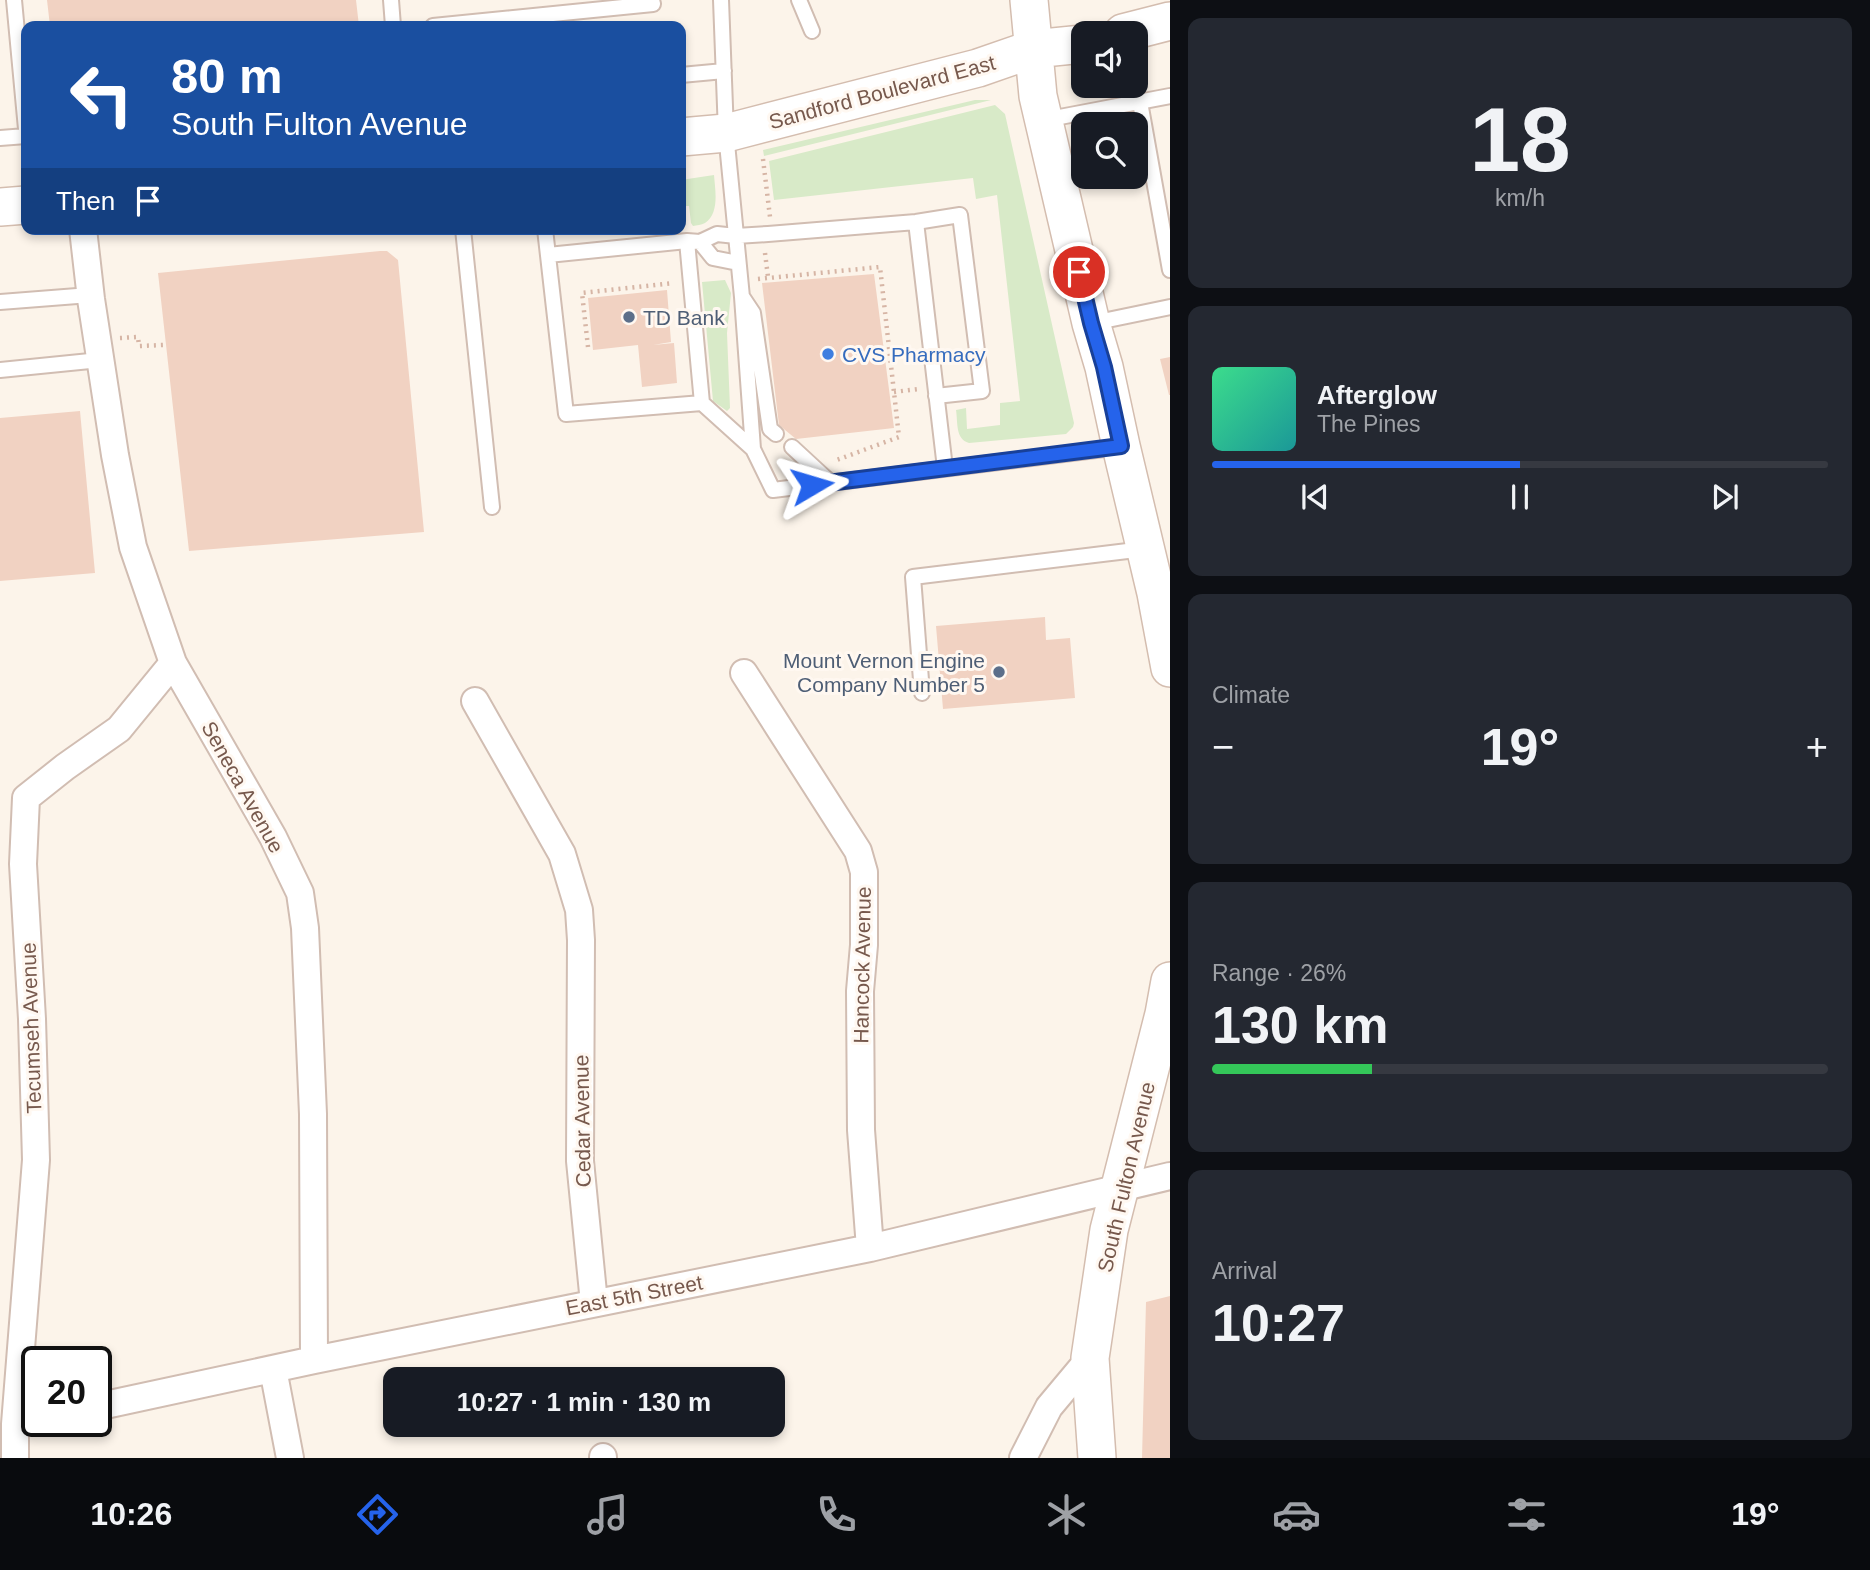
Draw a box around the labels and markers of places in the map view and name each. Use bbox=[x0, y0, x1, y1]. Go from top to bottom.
pin bbox=[1049, 242, 1109, 302]
place label: TD Bank bbox=[643, 306, 725, 329]
marker: TD Bank bbox=[621, 309, 637, 325]
place label: CVS Pharmacy bbox=[842, 343, 986, 366]
marker: CVS Pharmacy bbox=[820, 346, 836, 362]
place label: Mount Vernon Engine Company Number 5 bbox=[783, 649, 985, 696]
marker: Mount Vernon Engine Company Number 5 bbox=[991, 664, 1007, 680]

